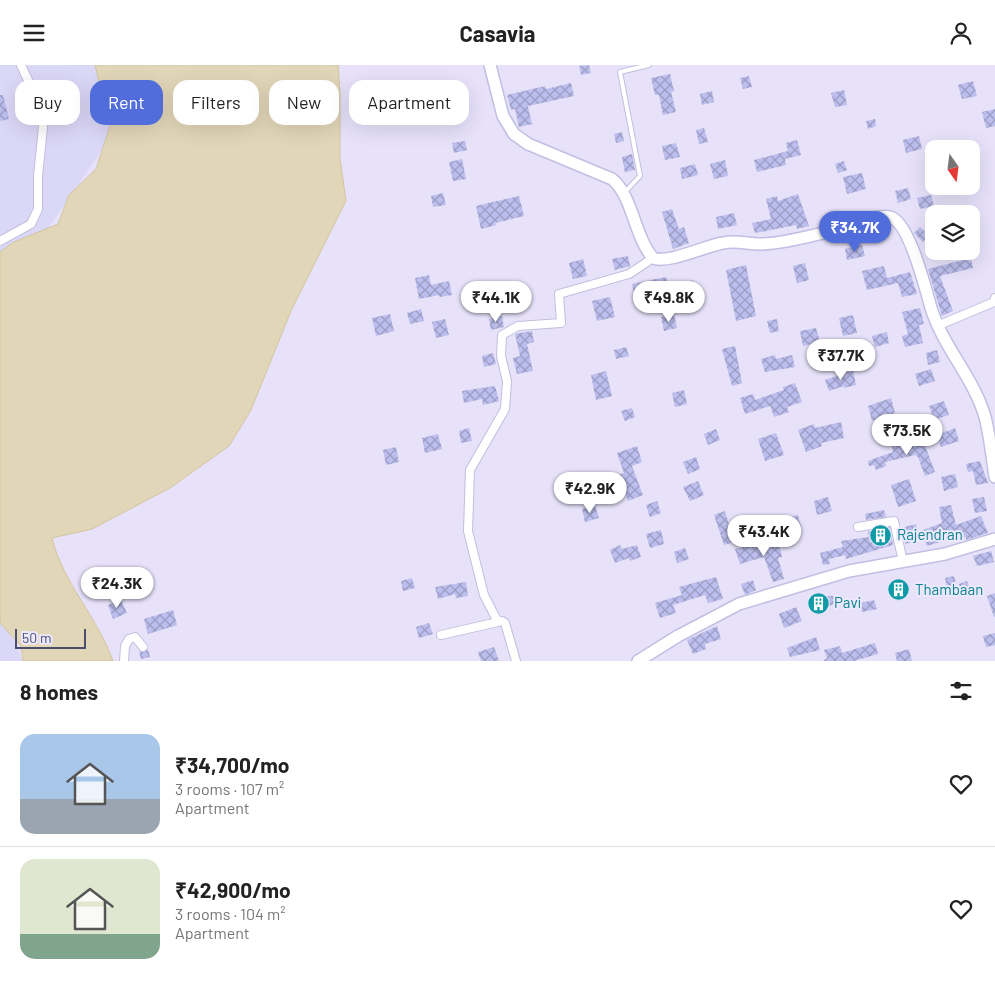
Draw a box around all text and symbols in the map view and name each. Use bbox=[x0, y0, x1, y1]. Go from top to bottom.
icon: menu bbox=[20, 19, 48, 47]
icon: person bbox=[947, 19, 975, 47]
text: Casavia bbox=[460, 20, 535, 46]
chip: Buy bbox=[15, 80, 80, 125]
chip: Rent bbox=[90, 80, 163, 125]
chip: Filters bbox=[173, 80, 259, 125]
chip: New bbox=[269, 80, 339, 125]
chip: Apartment bbox=[349, 80, 469, 125]
north arrow bbox=[925, 140, 980, 195]
map controls bbox=[925, 140, 980, 260]
button: layers bbox=[925, 205, 980, 260]
pin: ₹34.7K bbox=[814, 211, 896, 253]
text: ₹34.7K bbox=[830, 217, 880, 236]
pin: ₹44.1K bbox=[455, 281, 537, 323]
pin: ₹49.8K bbox=[628, 281, 710, 323]
text: ₹44.1K bbox=[472, 287, 520, 306]
text: ₹49.8K bbox=[644, 287, 694, 306]
pin: ₹37.7K bbox=[800, 339, 882, 381]
text: ₹37.7K bbox=[818, 345, 864, 364]
pin: ₹73.5K bbox=[866, 413, 948, 456]
text: ₹73.5K bbox=[883, 420, 931, 439]
pin: ₹42.9K bbox=[549, 471, 631, 514]
text: ₹42.9K bbox=[565, 478, 615, 497]
pin: ₹43.4K bbox=[723, 515, 805, 557]
text: ₹43.4K bbox=[738, 521, 790, 540]
building icon: Rajendran bbox=[869, 523, 893, 547]
place label: Rajendran bbox=[897, 525, 963, 543]
pin: ₹24.3K bbox=[76, 567, 158, 609]
text: ₹24.3K bbox=[92, 573, 142, 592]
building icon: Thambaan bbox=[887, 578, 911, 602]
place label: Thambaan bbox=[915, 580, 983, 598]
building icon: Pavi bbox=[806, 591, 830, 615]
place label: Pavi bbox=[834, 593, 861, 611]
scale bar bbox=[15, 626, 86, 649]
text: 50 m bbox=[22, 629, 51, 646]
icon: filters bbox=[947, 677, 975, 705]
text: 8 homes bbox=[20, 679, 98, 704]
text: ₹34,700/mo bbox=[175, 752, 289, 777]
icon: home bbox=[60, 754, 120, 814]
icon: heart bbox=[947, 770, 975, 798]
text: 3 rooms · 107 m² bbox=[175, 779, 284, 798]
text: Apartment bbox=[175, 798, 250, 817]
text: ₹42,900/mo bbox=[175, 877, 291, 902]
icon: home bbox=[60, 879, 120, 939]
icon: heart bbox=[947, 895, 975, 923]
text: 3 rooms · 104 m² bbox=[175, 904, 285, 923]
text: Apartment bbox=[175, 923, 250, 942]

